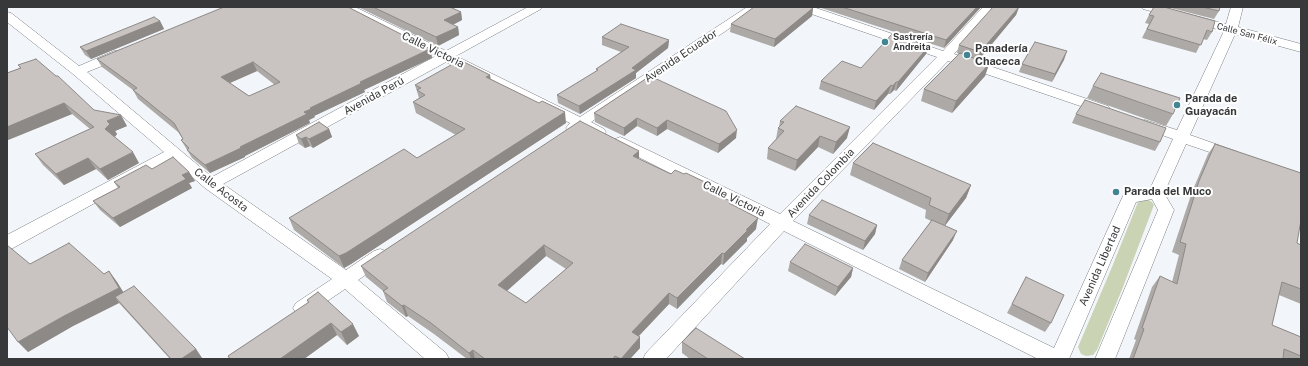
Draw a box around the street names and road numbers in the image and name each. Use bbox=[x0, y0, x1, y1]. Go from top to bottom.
street label: Calle San Félix bbox=[1216, 21, 1278, 47]
street label: Avenida Ecuador bbox=[642, 27, 720, 85]
street label: Calle Victoria bbox=[400, 29, 466, 71]
street label: Avenida Perú bbox=[341, 74, 407, 118]
street label: Avenida Colombia bbox=[785, 146, 857, 220]
street label: Calle Acosta bbox=[191, 165, 251, 215]
street label: Calle Victoria bbox=[701, 178, 767, 220]
street label: Avenida Libertad bbox=[1076, 224, 1124, 308]

